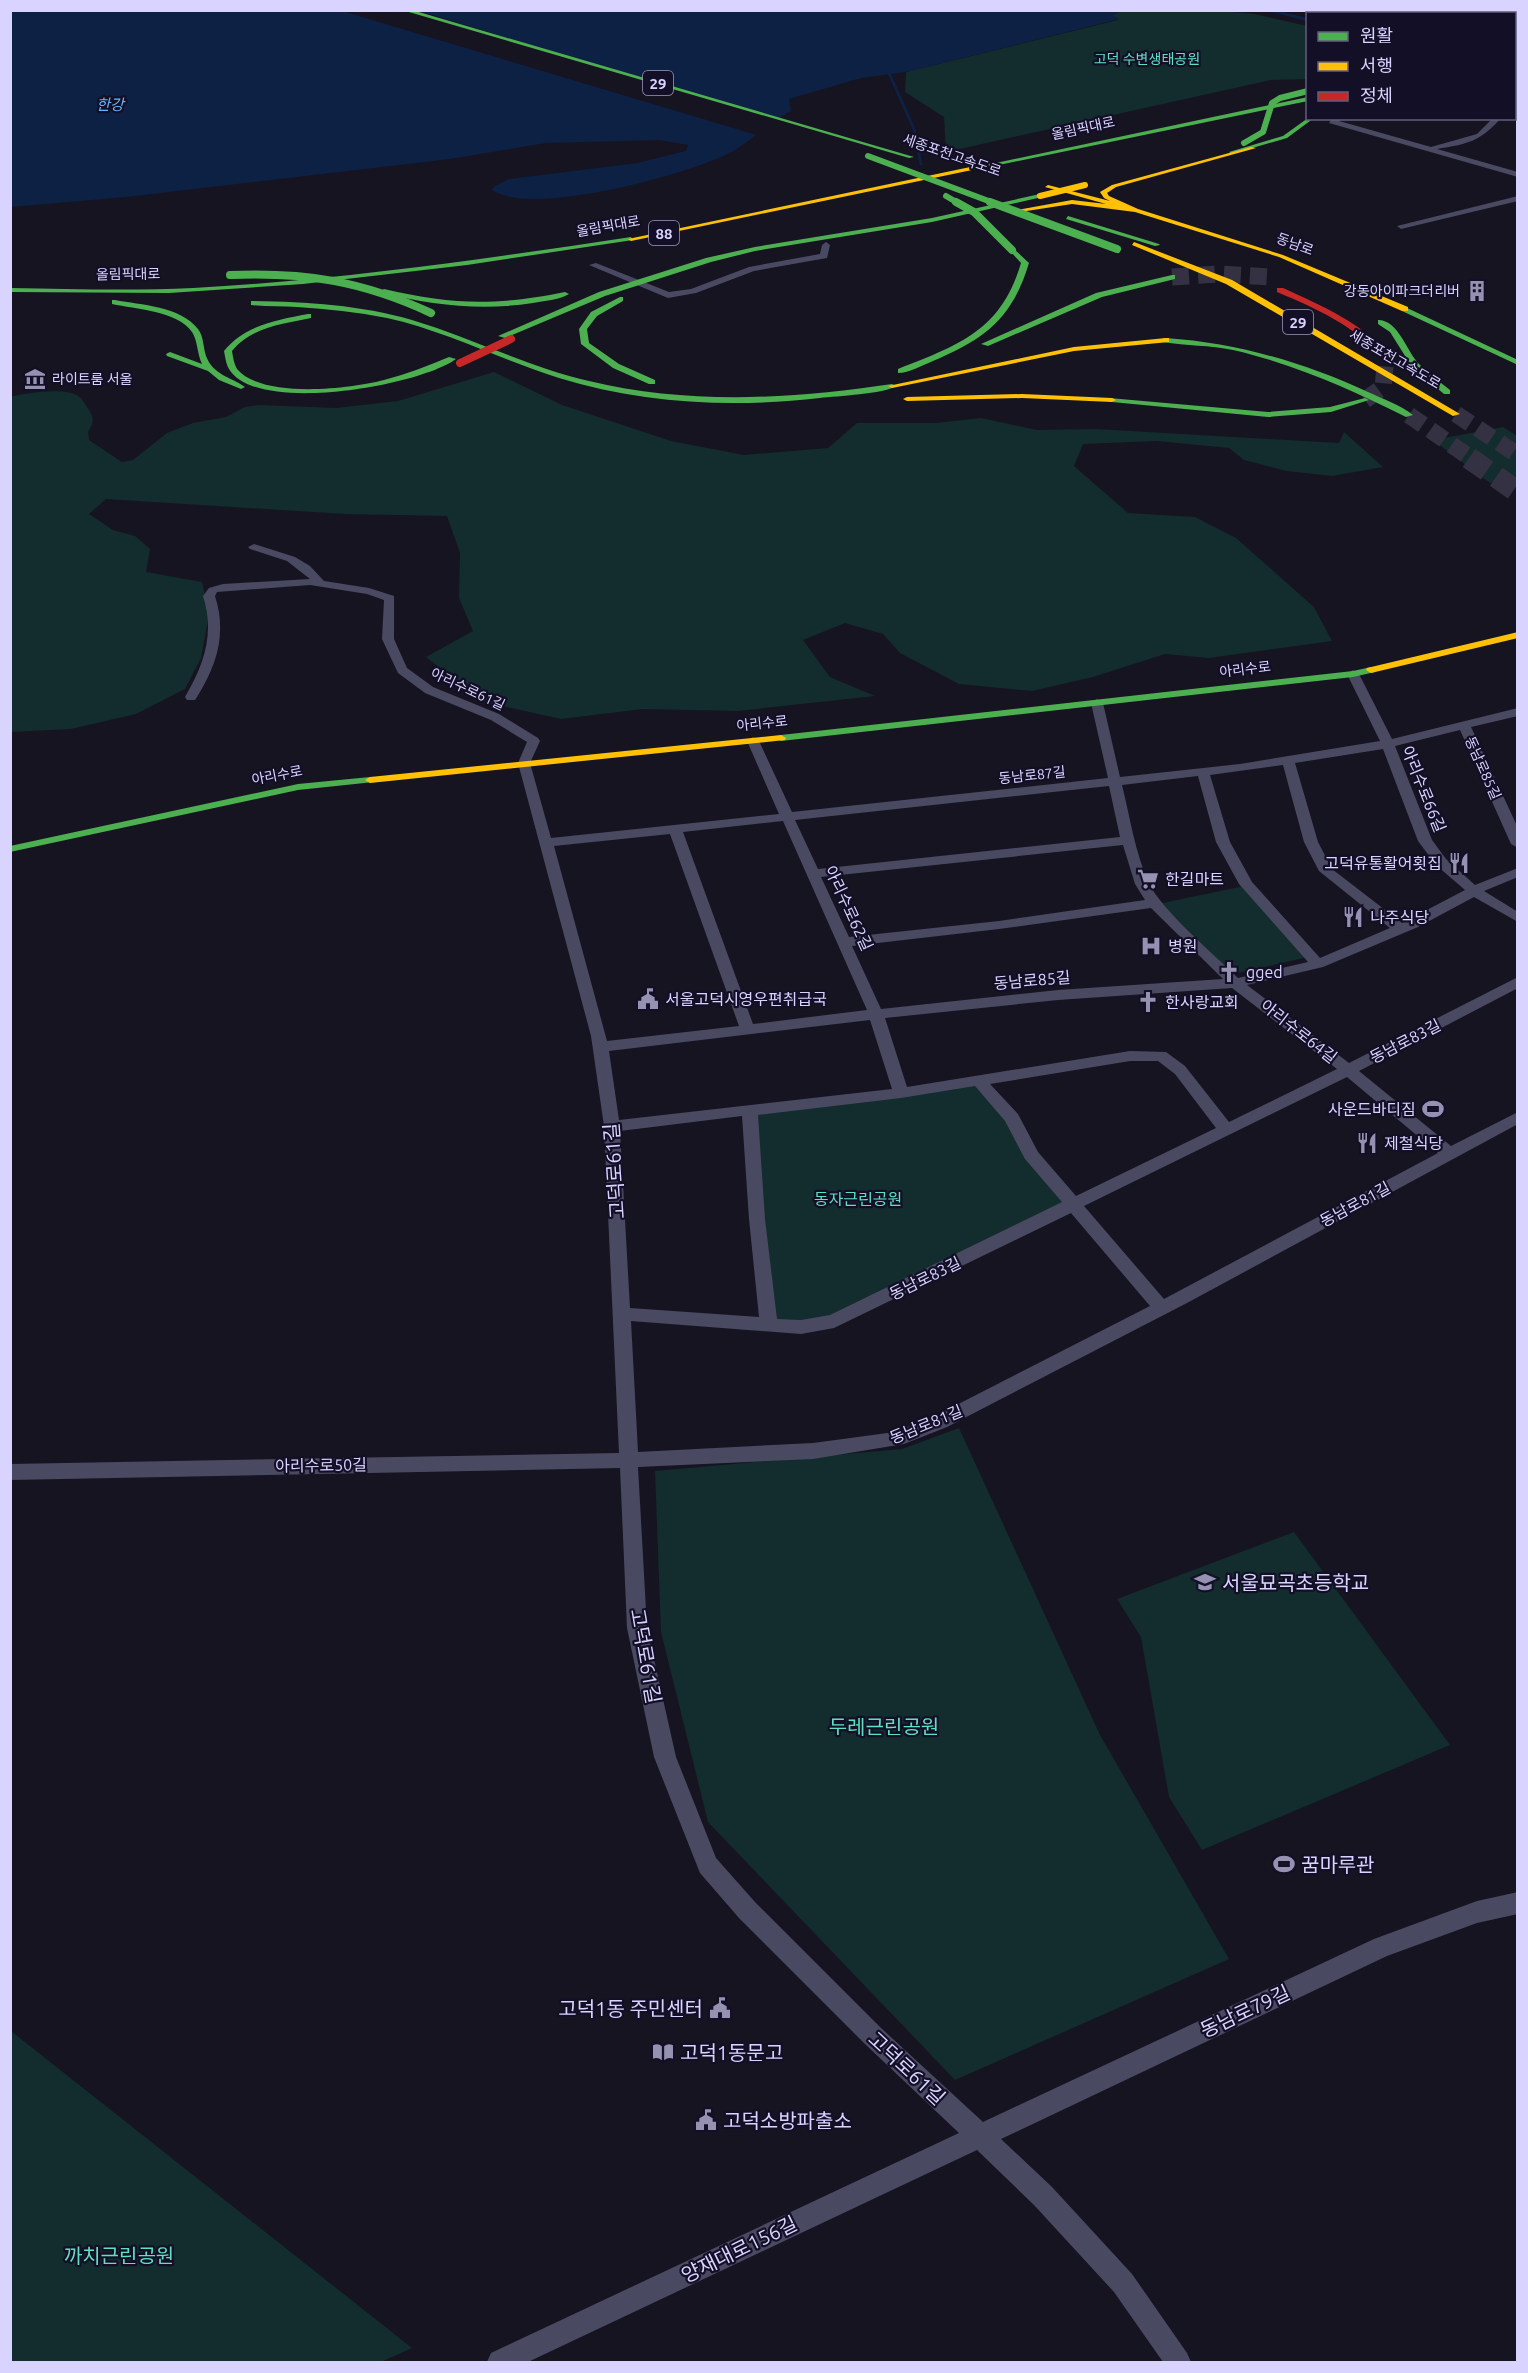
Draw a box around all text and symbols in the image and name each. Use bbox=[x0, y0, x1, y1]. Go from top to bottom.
legend bbox=[1306, 12, 1516, 120]
text: 원활 bbox=[1360, 25, 1393, 45]
park label: 고덕 수변생태공원 bbox=[1094, 51, 1200, 67]
text: 서행 bbox=[1360, 55, 1393, 75]
road number: 29 bbox=[643, 71, 673, 95]
text: 정체 bbox=[1360, 85, 1393, 105]
water label: 한강 bbox=[96, 96, 126, 113]
street label: 올림픽대로 bbox=[1050, 113, 1116, 143]
street label: 세종포천고속도로 bbox=[901, 131, 1003, 179]
street label: 올림픽대로 bbox=[575, 213, 641, 239]
road number: 88 bbox=[649, 221, 679, 245]
street label: 동남로 bbox=[1274, 230, 1316, 258]
street label: 올림픽대로 bbox=[96, 265, 160, 283]
building icon: 강동아이파크더리버 bbox=[1465, 279, 1489, 303]
place label: 강동아이파크더리버 bbox=[1344, 283, 1460, 299]
road number: 29 bbox=[1283, 310, 1313, 334]
street label: 세종포천고속도로 bbox=[1346, 326, 1444, 392]
museum icon: 라이트룸 서울 bbox=[23, 367, 47, 391]
place label: 라이트룸 서울 bbox=[52, 371, 133, 387]
street label: 아리수로 bbox=[1218, 658, 1272, 680]
street label: 아리수로61길 bbox=[428, 665, 508, 713]
street label: 아리수로 bbox=[736, 712, 789, 734]
street label: 동남로85길 bbox=[1462, 734, 1504, 802]
street label: 아리수로66길 bbox=[1398, 743, 1450, 835]
street label: 아리수로 bbox=[250, 762, 304, 788]
street label: 동남로87길 bbox=[998, 764, 1066, 786]
restaurant icon: 고덕유통활어횟집 bbox=[1447, 851, 1471, 875]
place label: 고덕유통활어횟집 bbox=[1324, 854, 1442, 872]
street label: 아리수로62길 bbox=[821, 863, 877, 953]
supermarket icon: 한길마트 bbox=[1136, 867, 1160, 891]
place label: 한길마트 bbox=[1165, 870, 1224, 888]
restaurant icon: 나주식당 bbox=[1341, 905, 1365, 929]
place label: 나주식당 bbox=[1370, 908, 1429, 926]
hospital icon: 병원 bbox=[1139, 934, 1163, 958]
place label: 병원 bbox=[1168, 937, 1197, 955]
church icon: gged bbox=[1217, 960, 1241, 984]
place label: gged bbox=[1246, 963, 1283, 981]
street label: 동남로85길 bbox=[993, 968, 1071, 992]
public building icon: 서울고덕시영우편취급국 bbox=[636, 987, 660, 1011]
place label: 서울고덕시영우편취급국 bbox=[665, 990, 827, 1008]
church icon: 한사랑교회 bbox=[1136, 990, 1160, 1014]
place label: 한사랑교회 bbox=[1165, 993, 1239, 1011]
street label: 아리수로64길 bbox=[1257, 996, 1341, 1066]
street label: 동남로83길 bbox=[1367, 1016, 1443, 1066]
sports icon: 사운드바디짐 bbox=[1421, 1097, 1445, 1121]
place label: 사운드바디짐 bbox=[1328, 1100, 1416, 1118]
street label: 고덕로61길 bbox=[599, 1122, 629, 1220]
restaurant icon: 제철식당 bbox=[1355, 1131, 1379, 1155]
place label: 제철식당 bbox=[1384, 1134, 1443, 1152]
street label: 동남로81길 bbox=[1317, 1178, 1393, 1230]
park label: 동자근린공원 bbox=[814, 1190, 902, 1208]
street label: 동남로83길 bbox=[886, 1253, 964, 1303]
street label: 동남로81길 bbox=[887, 1401, 965, 1447]
street label: 아리수로50길 bbox=[275, 1455, 367, 1475]
school or university icon: 서울묘곡초등학교 bbox=[1193, 1570, 1217, 1594]
place label: 서울묘곡초등학교 bbox=[1222, 1571, 1369, 1594]
street label: 고덕로61길 bbox=[626, 1607, 666, 1705]
park label: 두레근린공원 bbox=[829, 1715, 939, 1738]
sports icon: 꿈마루관 bbox=[1272, 1852, 1296, 1876]
place label: 꿈마루관 bbox=[1301, 1853, 1375, 1876]
street label: 동남로79길 bbox=[1197, 1980, 1293, 2042]
public building icon: 고덕1동 주민센터 bbox=[708, 1996, 732, 2020]
place label: 고덕1동 주민센터 bbox=[558, 1997, 703, 2020]
street label: 고덕로61길 bbox=[864, 2027, 950, 2109]
library icon: 고덕1동문고 bbox=[651, 2040, 675, 2064]
place label: 고덕1동문고 bbox=[680, 2041, 783, 2064]
public building icon: 고덕소방파출소 bbox=[694, 2108, 718, 2132]
place label: 고덕소방파출소 bbox=[723, 2109, 852, 2132]
street label: 양재대로156길 bbox=[677, 2211, 801, 2287]
park label: 까치근린공원 bbox=[64, 2244, 174, 2267]

